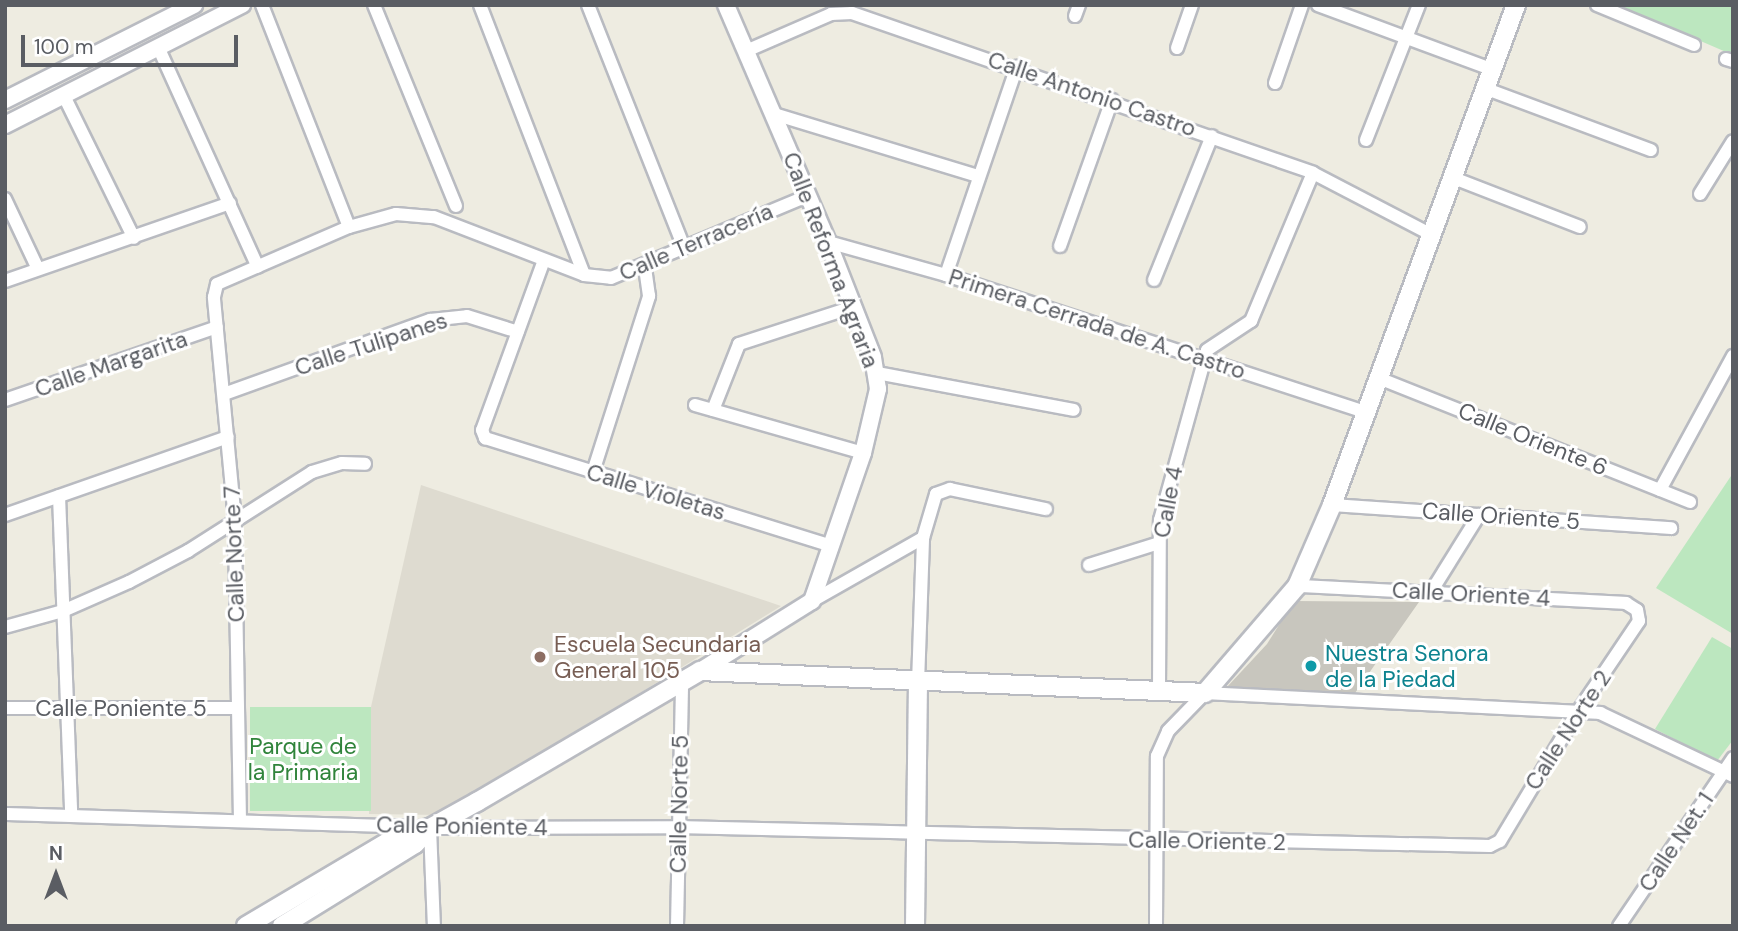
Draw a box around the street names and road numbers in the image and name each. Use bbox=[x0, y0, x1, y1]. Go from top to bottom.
street label: Calle Antonio Castro bbox=[984, 45, 1200, 143]
street label: Calle Reforma Agraria bbox=[777, 148, 885, 372]
street label: Calle Terracería bbox=[615, 197, 777, 287]
street label: Primera Cerrada de A. Castro bbox=[945, 263, 1249, 385]
street label: Calle Tulipanes bbox=[291, 306, 451, 382]
street label: Calle Margarita bbox=[31, 325, 191, 403]
street label: Calle Oriente 6 bbox=[1454, 396, 1612, 482]
street label: Calle Violetas bbox=[583, 458, 729, 526]
street label: Calle 4 bbox=[1148, 464, 1188, 540]
street label: Calle Norte 7 bbox=[218, 485, 250, 623]
street label: Calle Oriente 5 bbox=[1421, 497, 1581, 535]
street label: Calle Oriente 4 bbox=[1391, 576, 1551, 612]
street label: Calle Norte 2 bbox=[1519, 665, 1617, 795]
street label: Calle Poniente 5 bbox=[35, 694, 207, 722]
street label: Calle Norte 5 bbox=[664, 735, 694, 873]
street label: Calle Net. 1 bbox=[1633, 787, 1719, 897]
street label: Calle Poniente 4 bbox=[376, 811, 548, 841]
street label: Calle Oriente 2 bbox=[1128, 826, 1286, 856]

